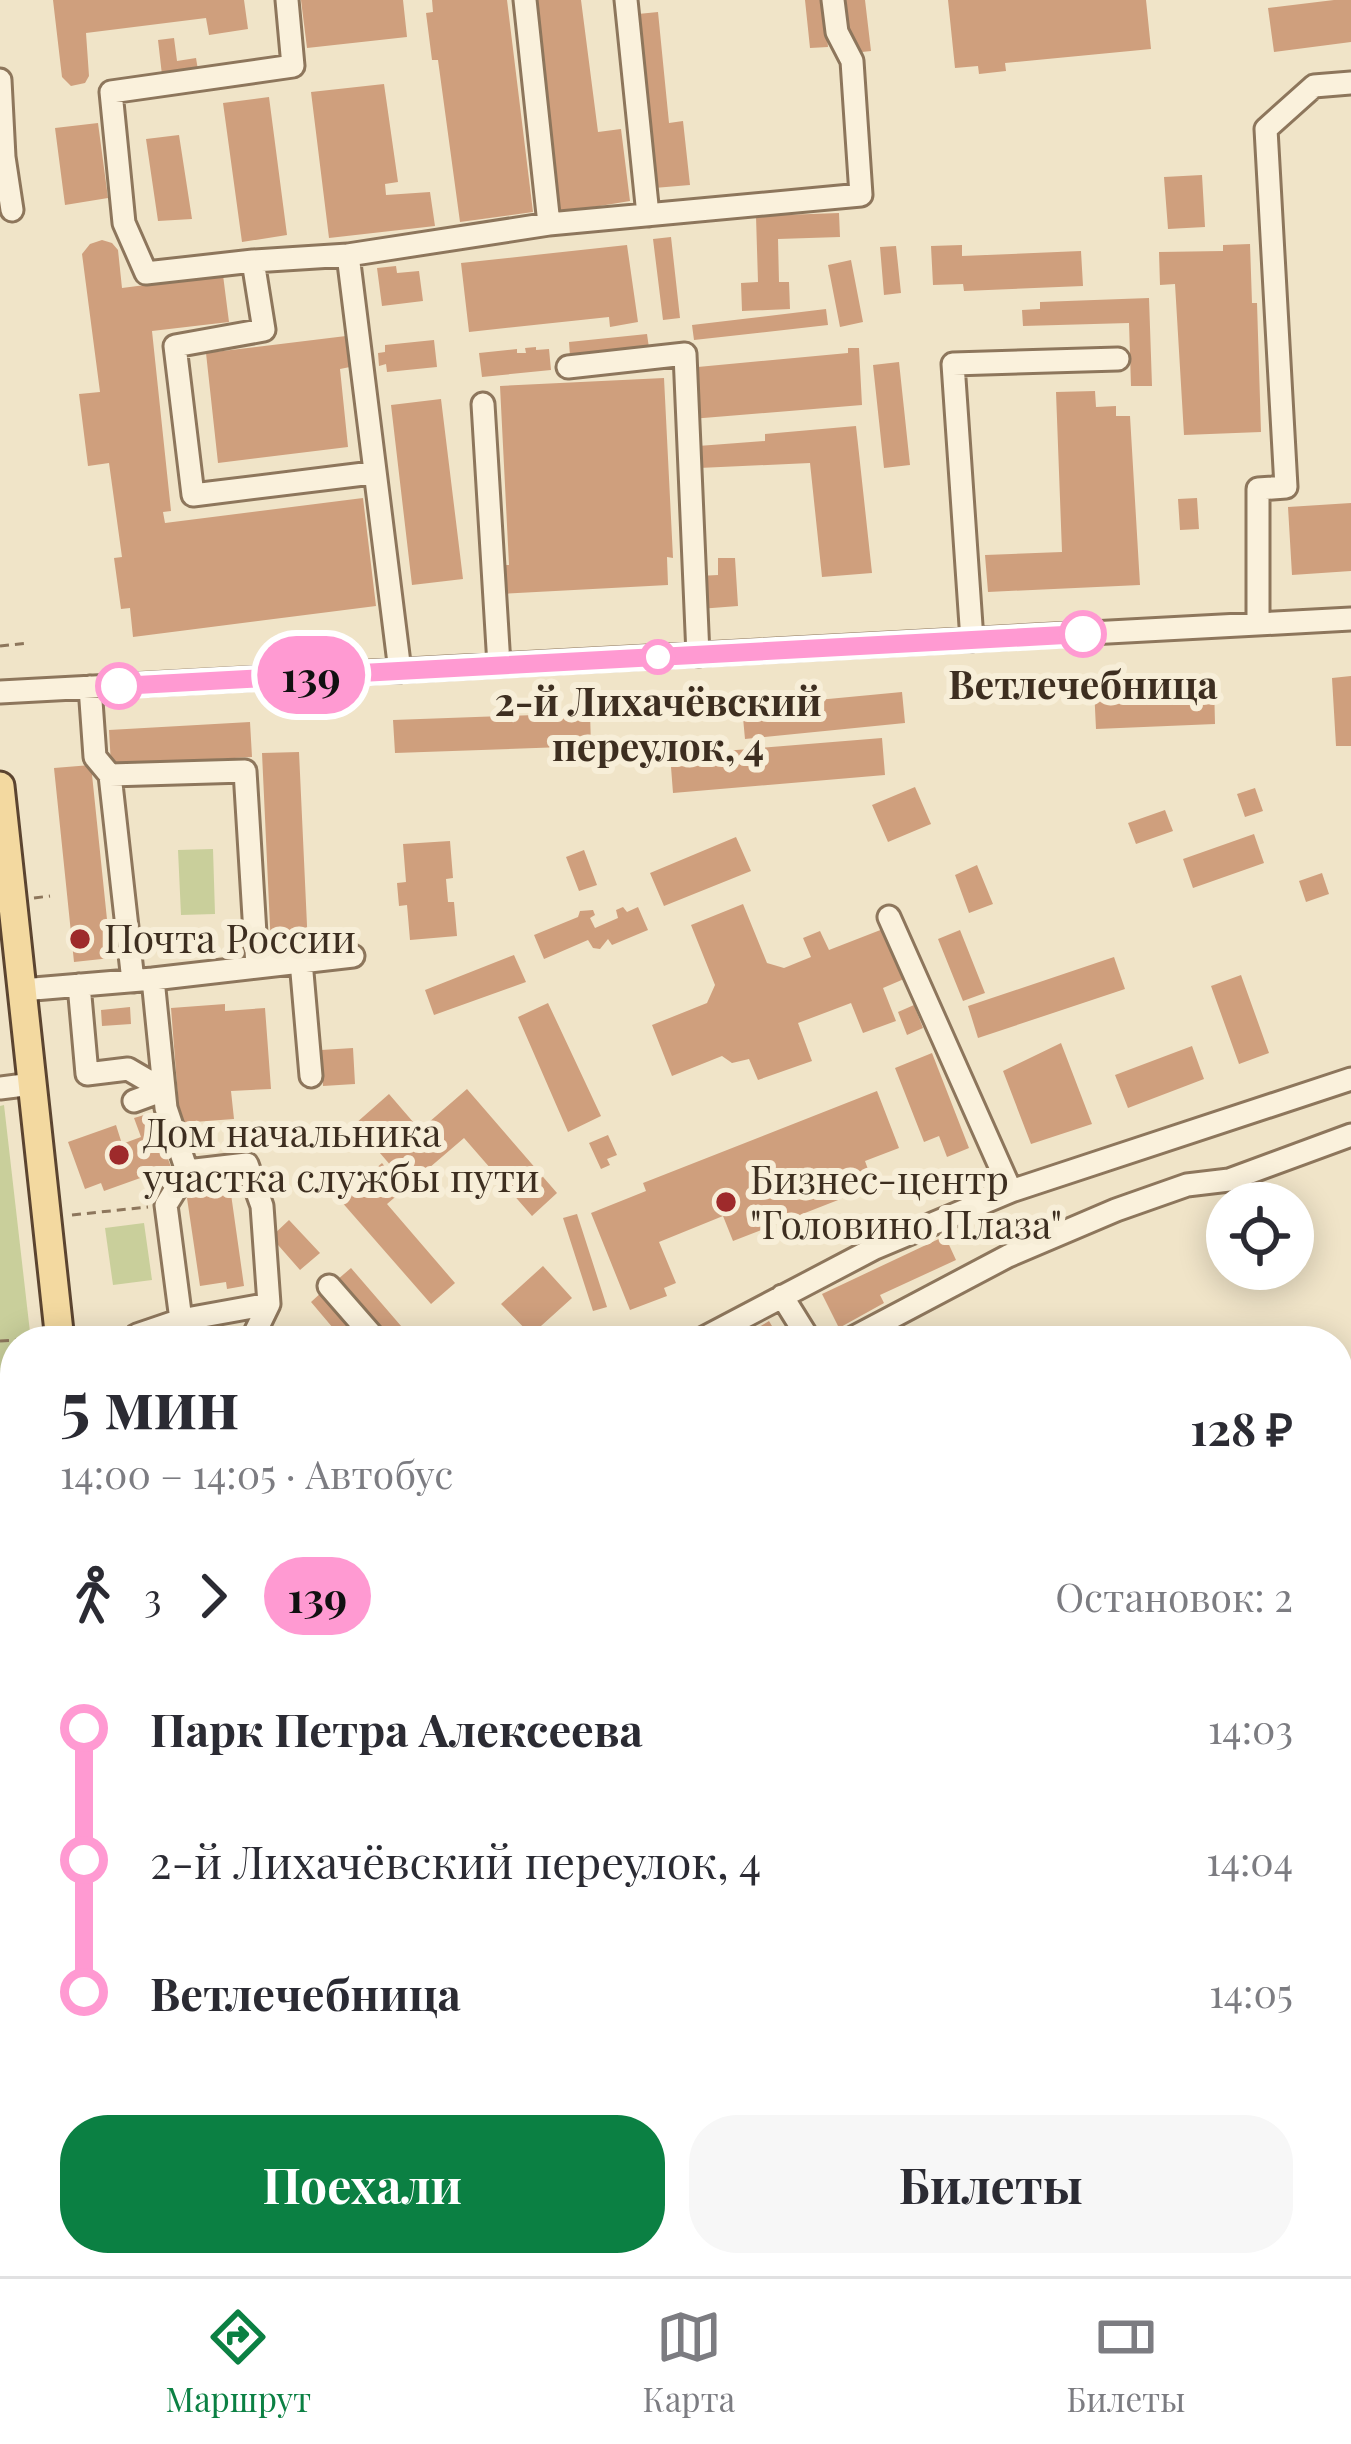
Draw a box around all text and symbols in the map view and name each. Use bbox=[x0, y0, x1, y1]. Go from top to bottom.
marker: Ветлечебница bbox=[1061, 612, 1105, 656]
line badge: 139 bbox=[242, 636, 380, 714]
marker: 2-й Лихачёвский переулок, 4 bbox=[642, 641, 674, 673]
text: 139 bbox=[281, 647, 341, 703]
place label: Ветлечебница bbox=[948, 657, 1218, 709]
unlabelled marker bbox=[97, 664, 141, 708]
place label: 2-й Лихачёвский переулок, 4 bbox=[494, 674, 822, 771]
place label: Почта России bbox=[104, 911, 356, 963]
marker: Почта России bbox=[67, 926, 93, 952]
place label: Дом начальника участка службы пути bbox=[142, 1105, 539, 1202]
marker: Дом начальника участка службы пути bbox=[106, 1142, 132, 1168]
place label: Бизнес-центр "Головино Плаза" bbox=[750, 1152, 1062, 1249]
map controls bbox=[1206, 1182, 1314, 1290]
button: locate bbox=[1206, 1182, 1314, 1290]
marker: Бизнес-центр "Головино Плаза" bbox=[713, 1189, 739, 1215]
text: 5 мин bbox=[60, 1358, 239, 1446]
text: 128 ₽ bbox=[1190, 1397, 1293, 1457]
text: 14:00 – 14:05 · Автобус bbox=[60, 1447, 453, 1499]
icon: walk bbox=[60, 1563, 126, 1629]
icon: forward bbox=[180, 1563, 246, 1629]
text: 139 bbox=[288, 1568, 347, 1624]
text: 3 bbox=[144, 1570, 162, 1622]
text: Остановок: 2 bbox=[1055, 1570, 1293, 1622]
text: Парк Петра Алексеева bbox=[150, 1698, 643, 1758]
text: 14:03 bbox=[1208, 1702, 1293, 1754]
text: 2-й Лихачёвский переулок, 4 bbox=[150, 1830, 761, 1890]
text: 14:04 bbox=[1206, 1834, 1293, 1886]
text: Ветлечебница bbox=[150, 1962, 461, 2022]
text: 14:05 bbox=[1209, 1966, 1293, 2018]
button: Поехали bbox=[60, 2115, 665, 2253]
button: Билеты bbox=[689, 2115, 1293, 2253]
tab: Маршрут bbox=[166, 2304, 311, 2420]
tab: Карта bbox=[643, 2304, 735, 2420]
tab: Билеты bbox=[1066, 2304, 1185, 2420]

